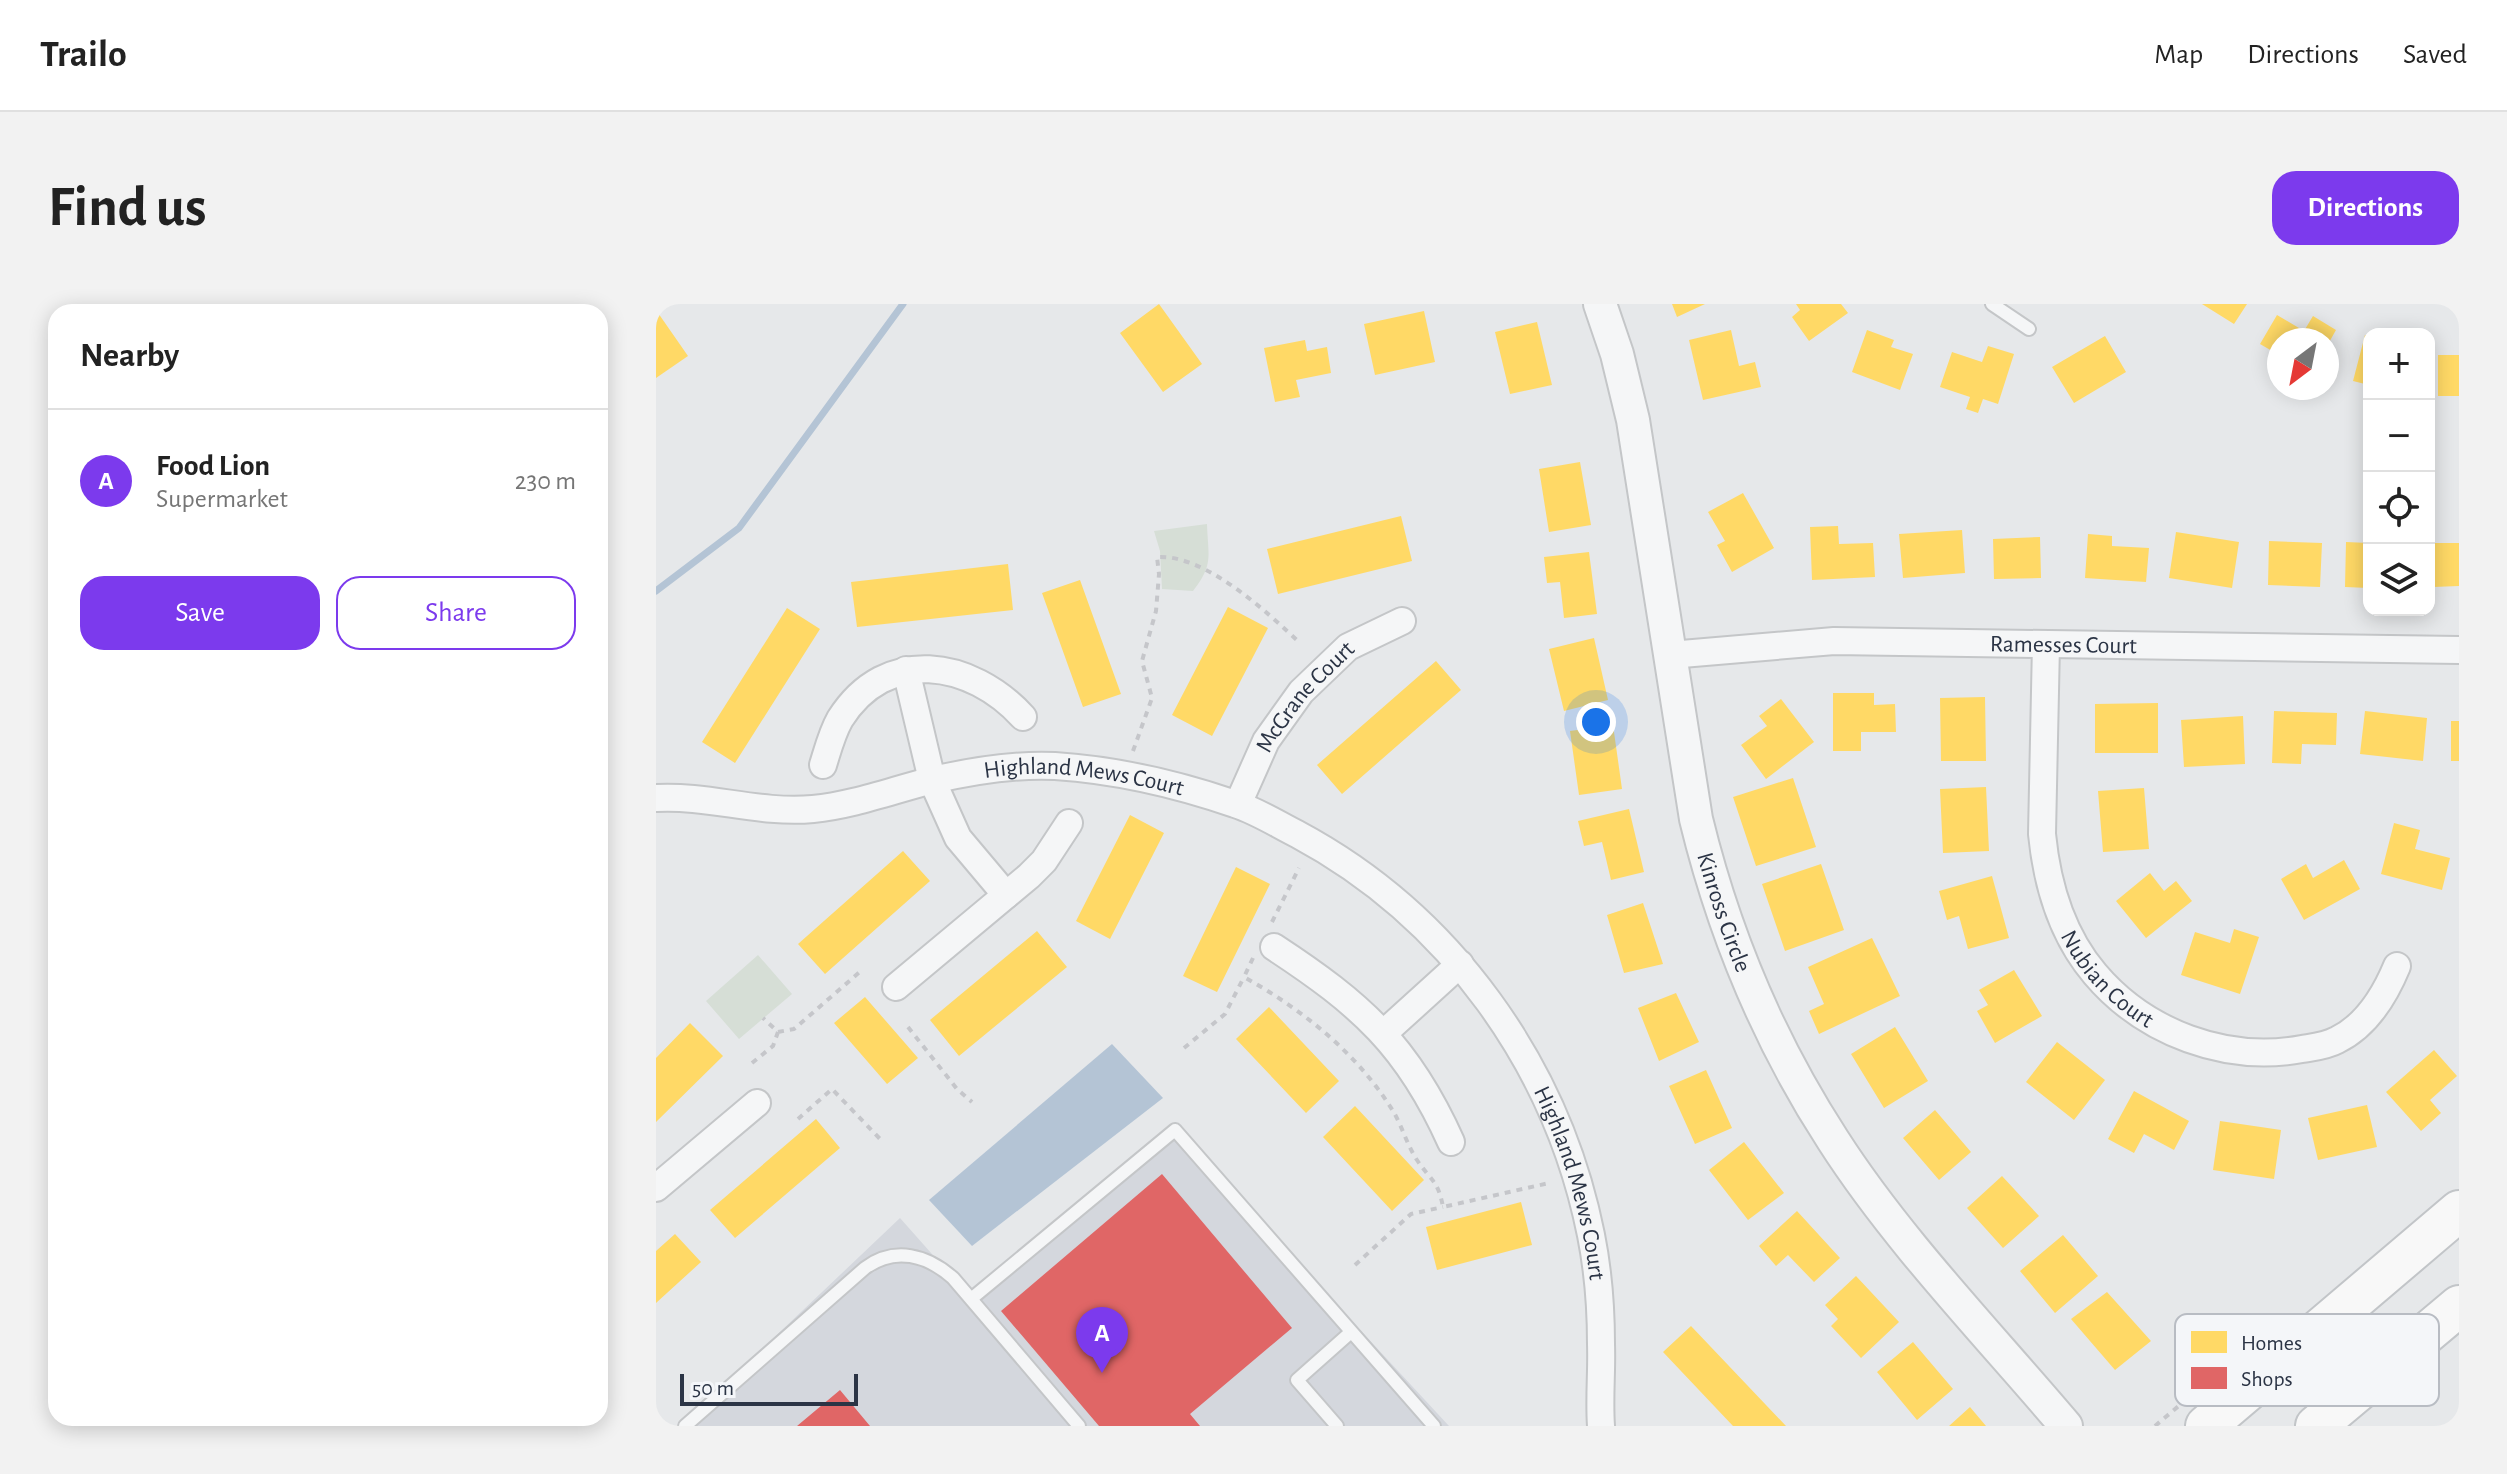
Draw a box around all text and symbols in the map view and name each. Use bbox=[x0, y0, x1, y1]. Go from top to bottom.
text: Trailo bbox=[40, 36, 127, 74]
text: Map bbox=[2154, 41, 2203, 69]
text: Directions bbox=[2247, 41, 2359, 69]
text: Saved bbox=[2403, 41, 2467, 69]
button: Directions bbox=[2272, 171, 2459, 245]
text: Find us bbox=[48, 180, 206, 236]
north arrow bbox=[2267, 328, 2339, 400]
map controls bbox=[2363, 328, 2435, 616]
button: + bbox=[2363, 328, 2435, 400]
text: Nearby bbox=[80, 339, 179, 373]
button: − bbox=[2363, 400, 2435, 472]
text: Food Lion bbox=[156, 451, 270, 481]
text: A bbox=[98, 468, 114, 494]
text: 230 m bbox=[515, 468, 576, 494]
button: locate bbox=[2363, 472, 2435, 544]
text: Supermarket bbox=[156, 486, 288, 512]
button: layers bbox=[2363, 544, 2435, 616]
button: Save bbox=[80, 576, 320, 650]
button: Share bbox=[336, 576, 576, 650]
street label: Ramesses Court bbox=[1990, 632, 2137, 658]
street label: McGrane Court bbox=[1252, 637, 1359, 756]
your location bbox=[1576, 702, 1616, 742]
street label: Highland Mews Court bbox=[982, 755, 1187, 801]
street label: Kinross Circle bbox=[1692, 850, 1755, 976]
street label: Nubian Court bbox=[2056, 927, 2158, 1033]
street label: Highland Mews Court bbox=[1529, 1083, 1609, 1282]
pin: A bbox=[1076, 1307, 1128, 1373]
legend bbox=[2175, 1314, 2439, 1406]
text: Homes bbox=[2241, 1332, 2302, 1354]
text: Shops bbox=[2241, 1368, 2293, 1390]
scale bar bbox=[680, 1370, 858, 1406]
text: 50 m bbox=[692, 1377, 734, 1399]

